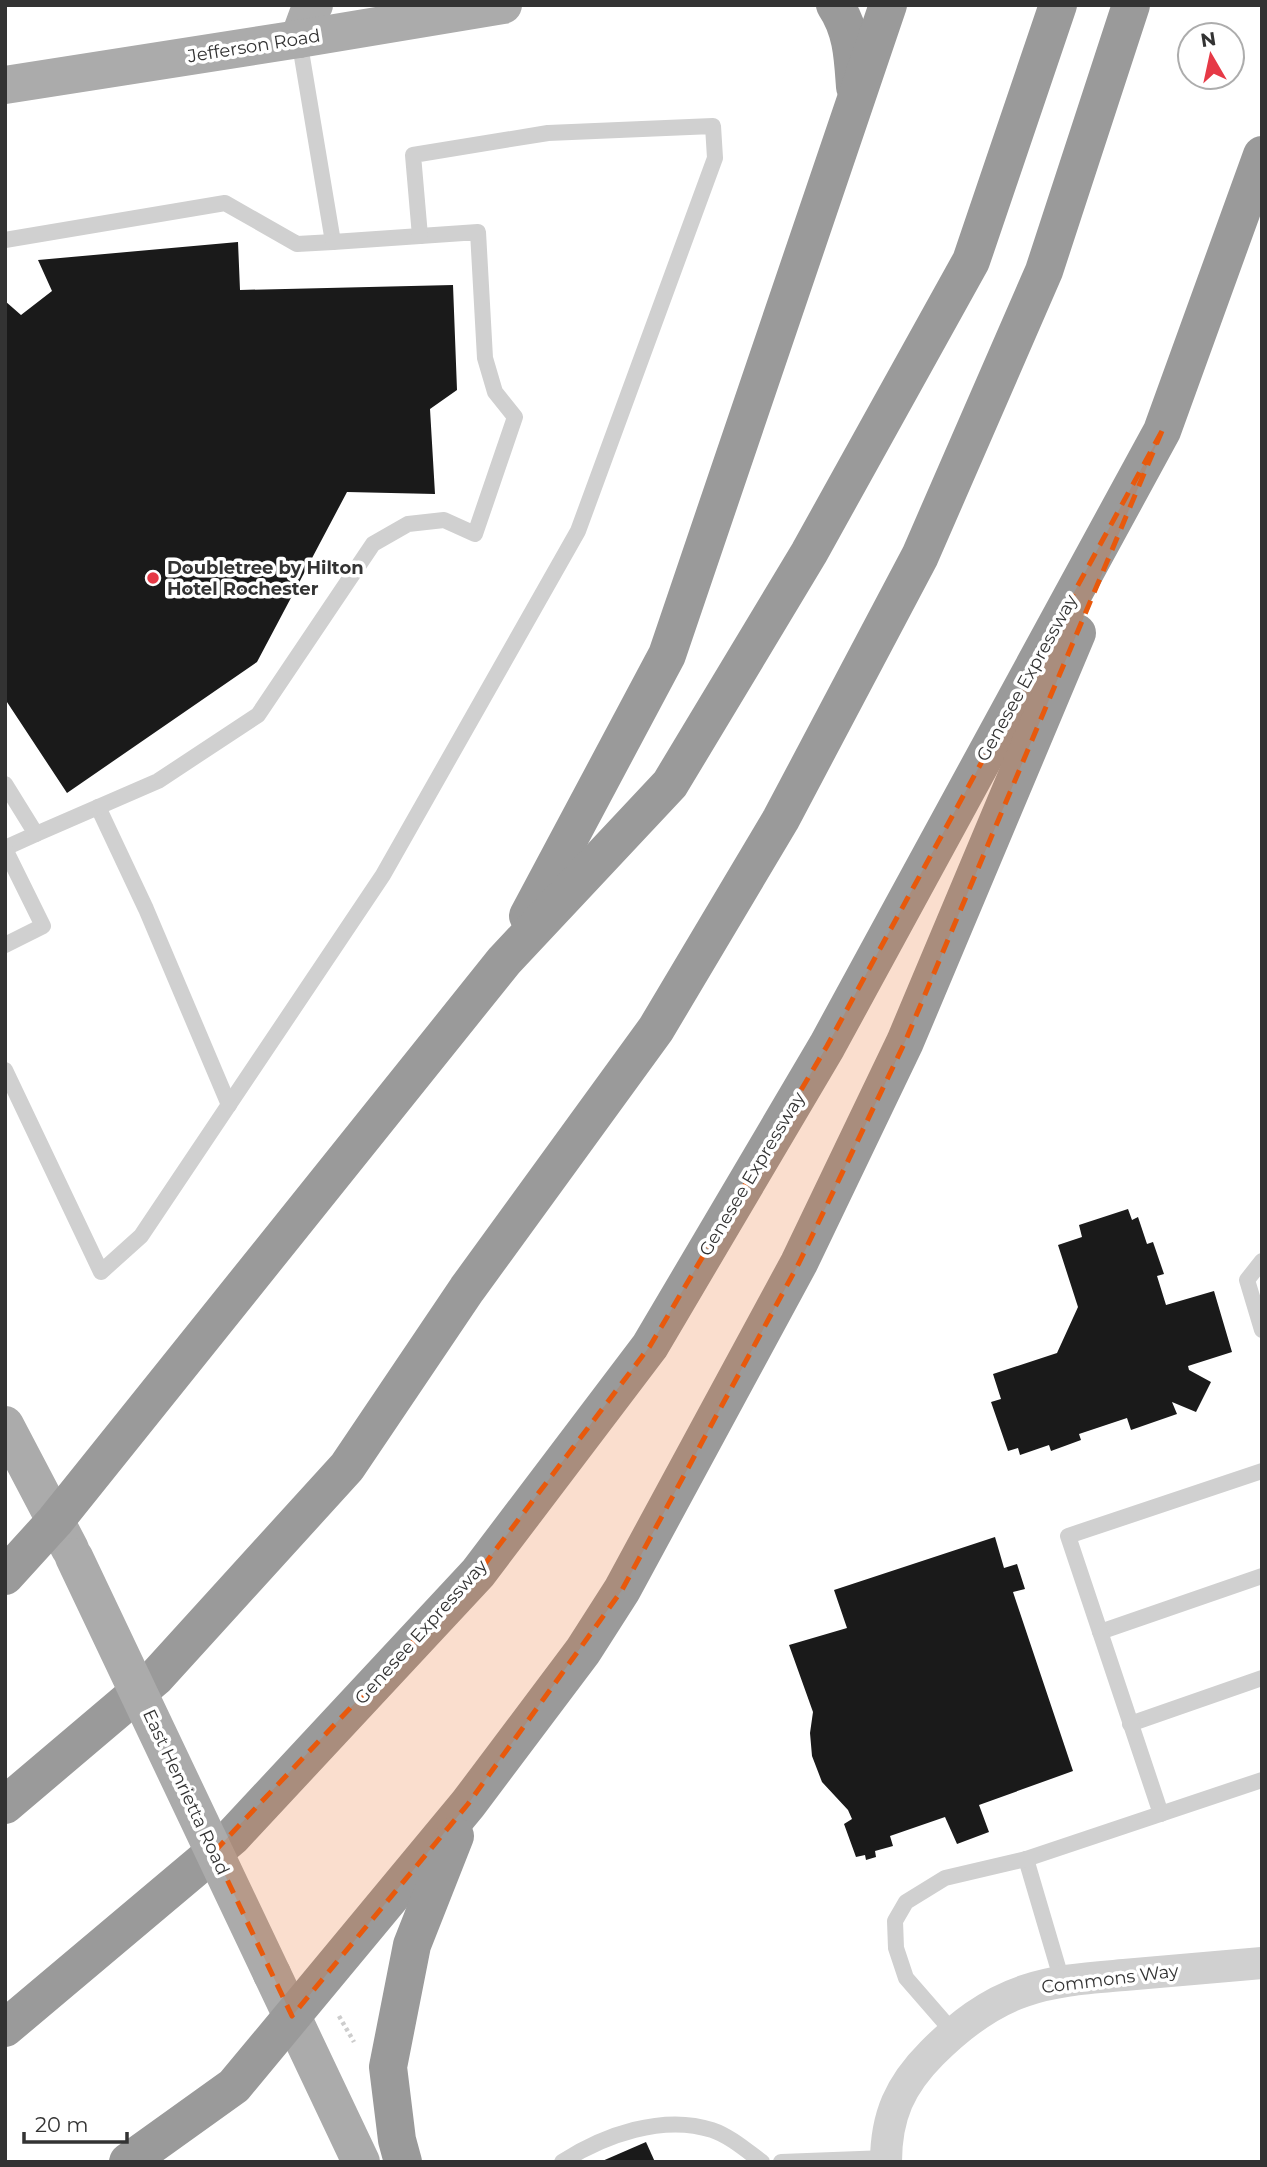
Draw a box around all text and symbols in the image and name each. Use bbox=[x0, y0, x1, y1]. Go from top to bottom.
north arrow bbox=[1176, 21, 1246, 91]
street label: Jefferson Road bbox=[185, 25, 322, 68]
text: N bbox=[1199, 27, 1218, 52]
place label: Doubletree by Hilton Hotel Rochester bbox=[167, 557, 364, 600]
marker: Doubletree by Hilton Hotel Rochester bbox=[145, 570, 161, 586]
street label: Genesee Expressway bbox=[972, 590, 1082, 765]
street label: Genesee Expressway bbox=[694, 1088, 810, 1260]
street label: Genesee Expressway bbox=[350, 1555, 492, 1709]
street label: East Henrietta Road bbox=[138, 1706, 234, 1878]
street label: Commons Way bbox=[1040, 1960, 1180, 1998]
scale bar bbox=[24, 2100, 128, 2144]
text: 20 m bbox=[35, 2112, 89, 2137]

